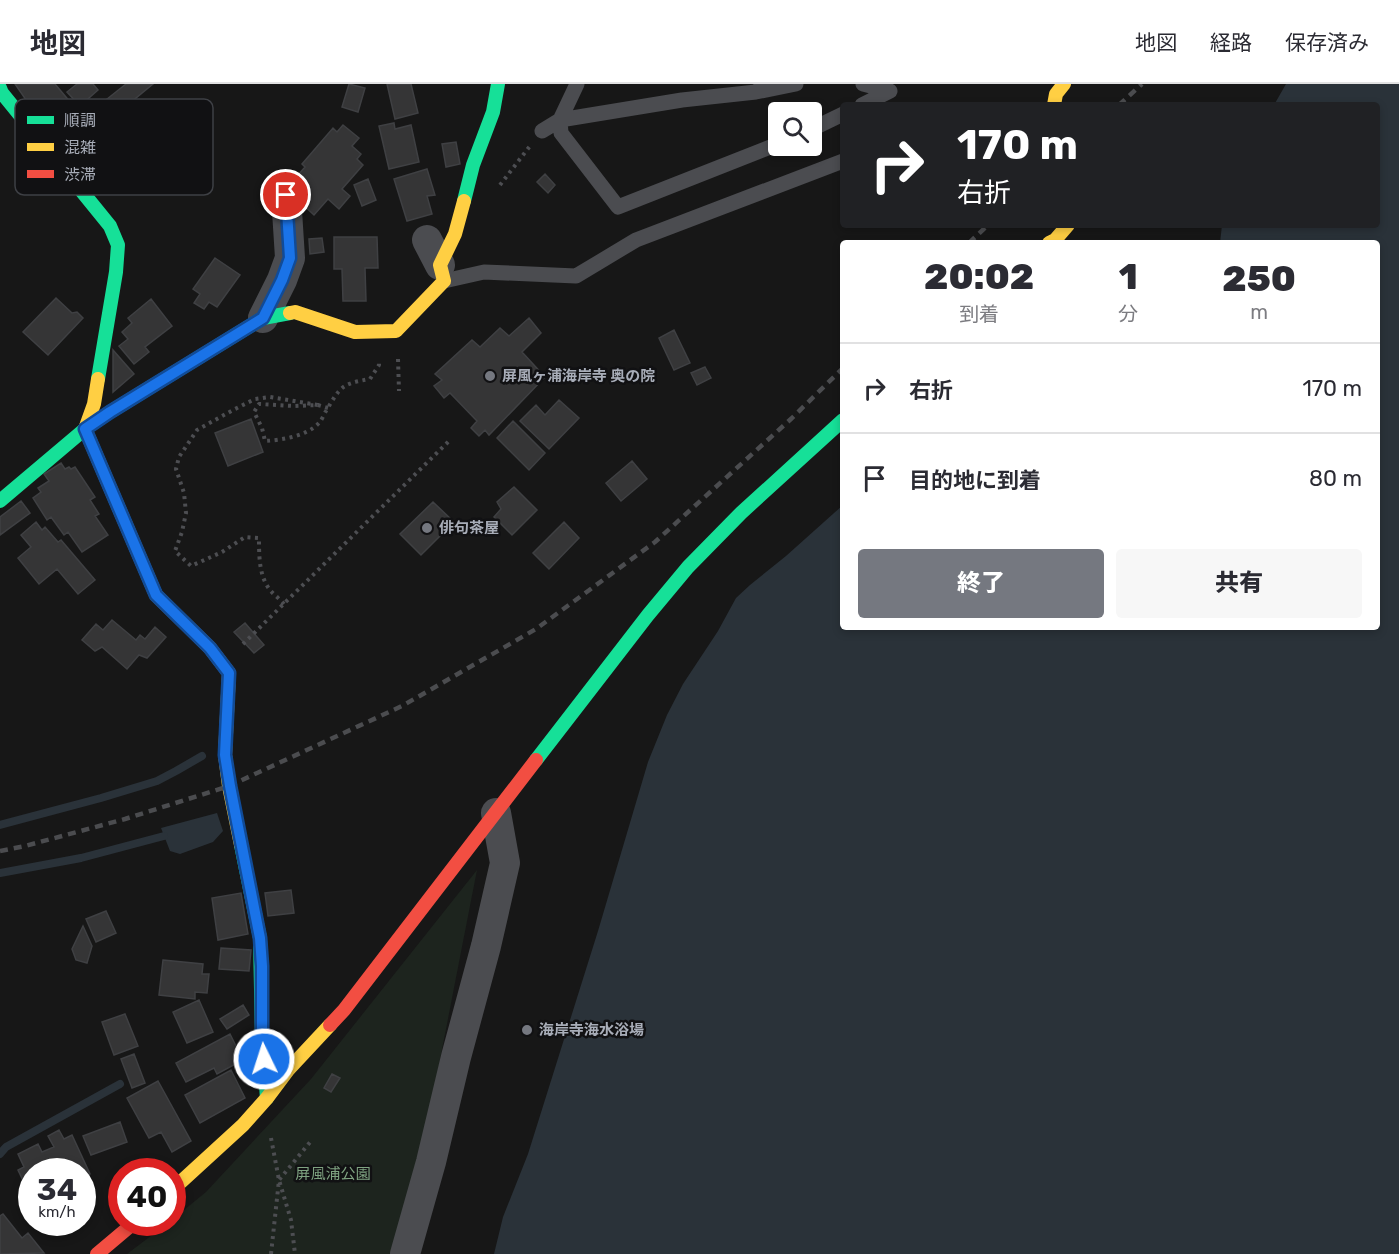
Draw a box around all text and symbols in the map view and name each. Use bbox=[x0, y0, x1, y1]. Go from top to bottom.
text: 地図 bbox=[30, 27, 86, 60]
text: 地図 bbox=[1135, 30, 1177, 55]
text: 経路 bbox=[1210, 30, 1252, 55]
text: 保存済み bbox=[1285, 30, 1369, 55]
legend bbox=[15, 99, 213, 195]
map controls bbox=[768, 102, 822, 156]
button: search bbox=[768, 102, 822, 156]
text: 順調 bbox=[64, 111, 96, 130]
text: 170 m bbox=[957, 120, 1078, 170]
icon: right bbox=[858, 126, 936, 204]
text: 混雑 bbox=[64, 138, 96, 157]
text: 渋滞 bbox=[64, 165, 96, 184]
pin bbox=[260, 169, 311, 220]
text: 右折 bbox=[957, 177, 1011, 209]
icon: arrive bbox=[269, 178, 302, 211]
text: 20:02 bbox=[924, 255, 1034, 298]
text: 1 bbox=[1119, 255, 1138, 298]
text: 250 bbox=[1222, 257, 1296, 300]
text: m bbox=[1250, 300, 1268, 324]
text: 到着 bbox=[959, 302, 999, 326]
text: 分 bbox=[1118, 302, 1138, 326]
place label: 屏風ヶ浦海岸寺 奥の院 bbox=[502, 367, 655, 385]
marker: 屏風ヶ浦海岸寺 奥の院 bbox=[483, 369, 497, 383]
icon: right bbox=[858, 372, 891, 405]
text: 170 m bbox=[1302, 375, 1362, 402]
text: 右折 bbox=[909, 377, 953, 404]
icon: arrive bbox=[858, 462, 891, 495]
text: 80 m bbox=[1309, 465, 1362, 492]
text: 目的地に到着 bbox=[909, 467, 1041, 494]
place label: 俳句茶屋 bbox=[439, 519, 499, 537]
marker: 俳句茶屋 bbox=[420, 521, 434, 535]
button: 終了 bbox=[858, 549, 1104, 618]
button: 共有 bbox=[1116, 549, 1362, 618]
place label: 海岸寺海水浴場 bbox=[539, 1021, 644, 1039]
marker: 海岸寺海水浴場 bbox=[520, 1023, 534, 1037]
position arrow bbox=[232, 1027, 296, 1091]
speed limit sign: 40 bbox=[108, 1158, 186, 1236]
park label: 屏風浦公園 bbox=[295, 1165, 371, 1183]
text: 34 bbox=[37, 1172, 77, 1208]
text: km/h bbox=[38, 1203, 76, 1221]

